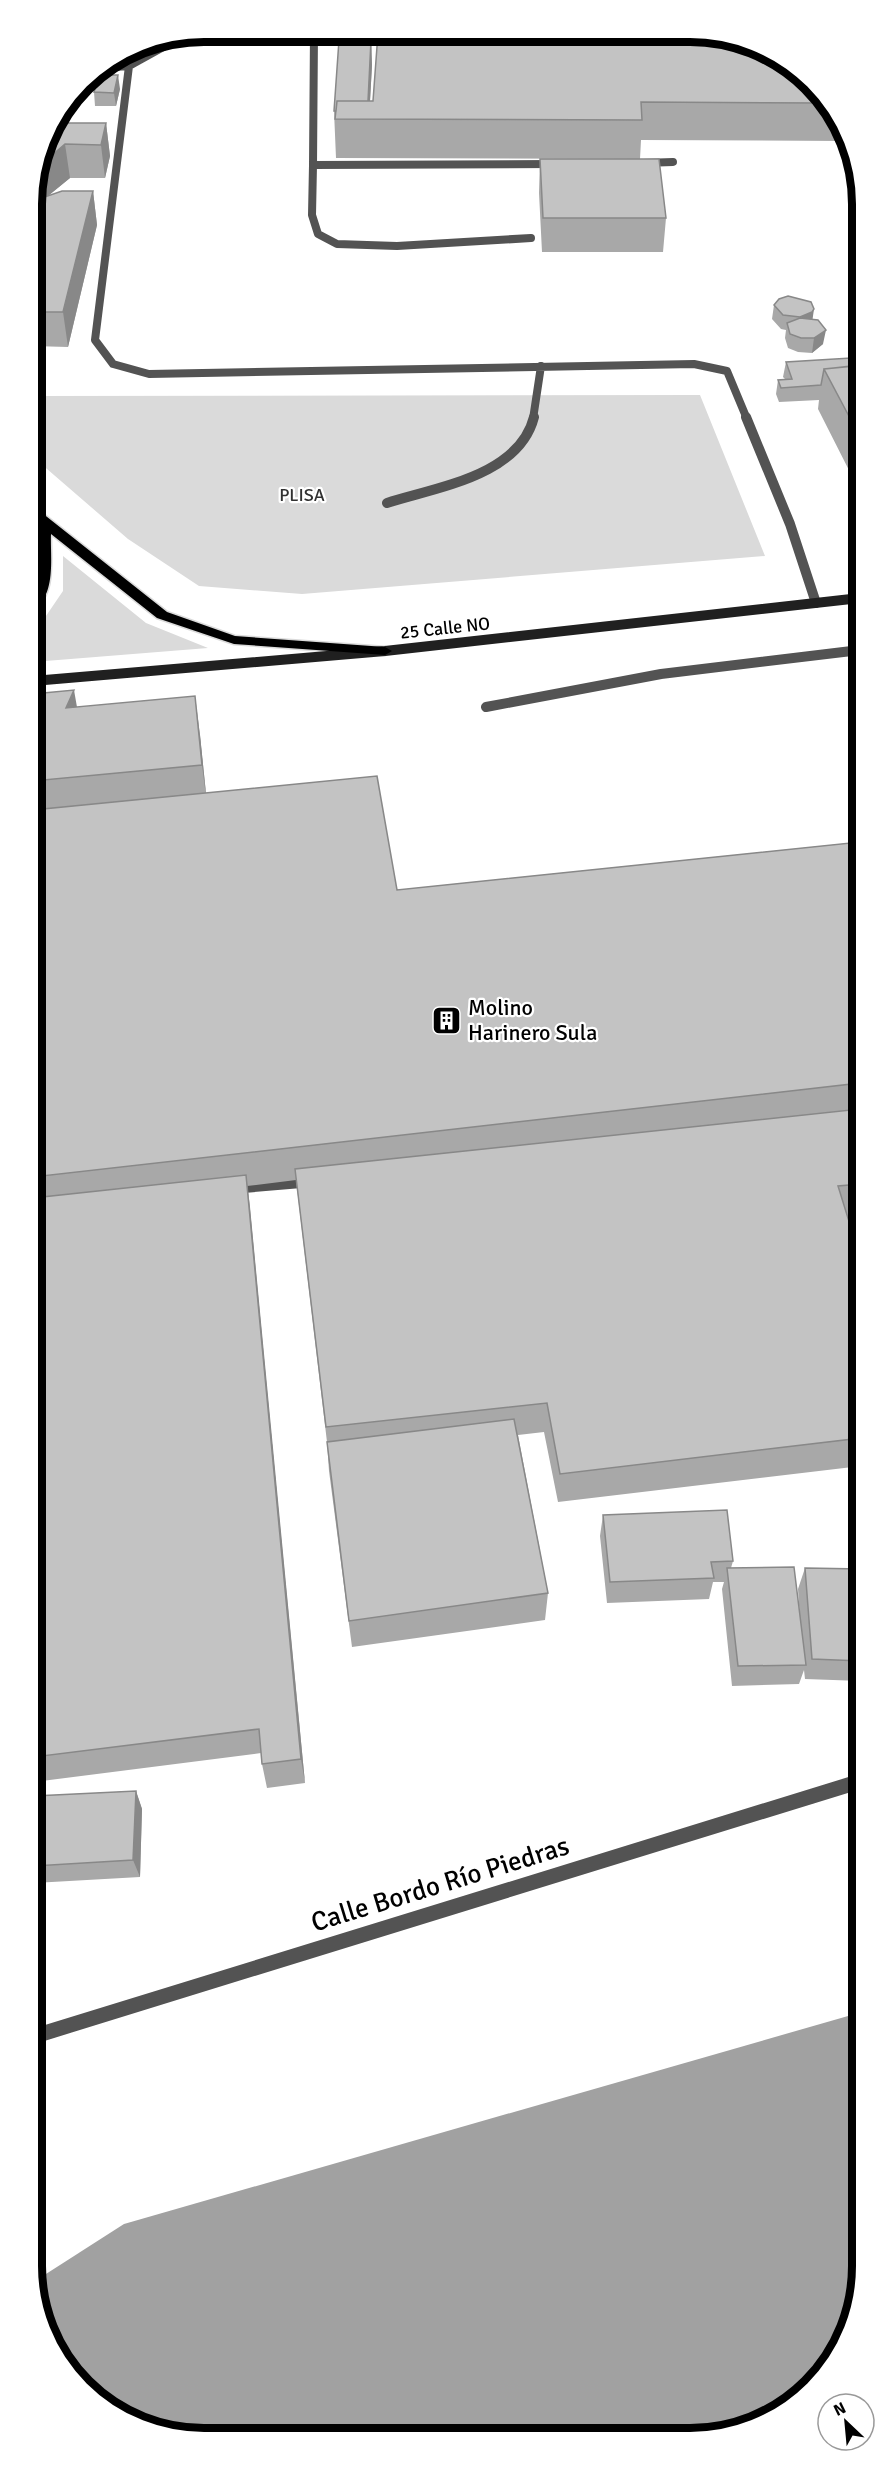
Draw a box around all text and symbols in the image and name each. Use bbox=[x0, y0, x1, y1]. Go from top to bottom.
park label: PLISA bbox=[279, 484, 325, 506]
street label: 25 Calle NO bbox=[399, 612, 491, 644]
place label: Molino Harinero Sula bbox=[468, 994, 597, 1046]
building icon: Molino Harinero Sula bbox=[431, 1004, 463, 1036]
street label: Calle Bordo Río Piedras bbox=[307, 1830, 573, 1939]
north arrow bbox=[816, 2392, 876, 2452]
text: N bbox=[830, 2398, 849, 2421]

